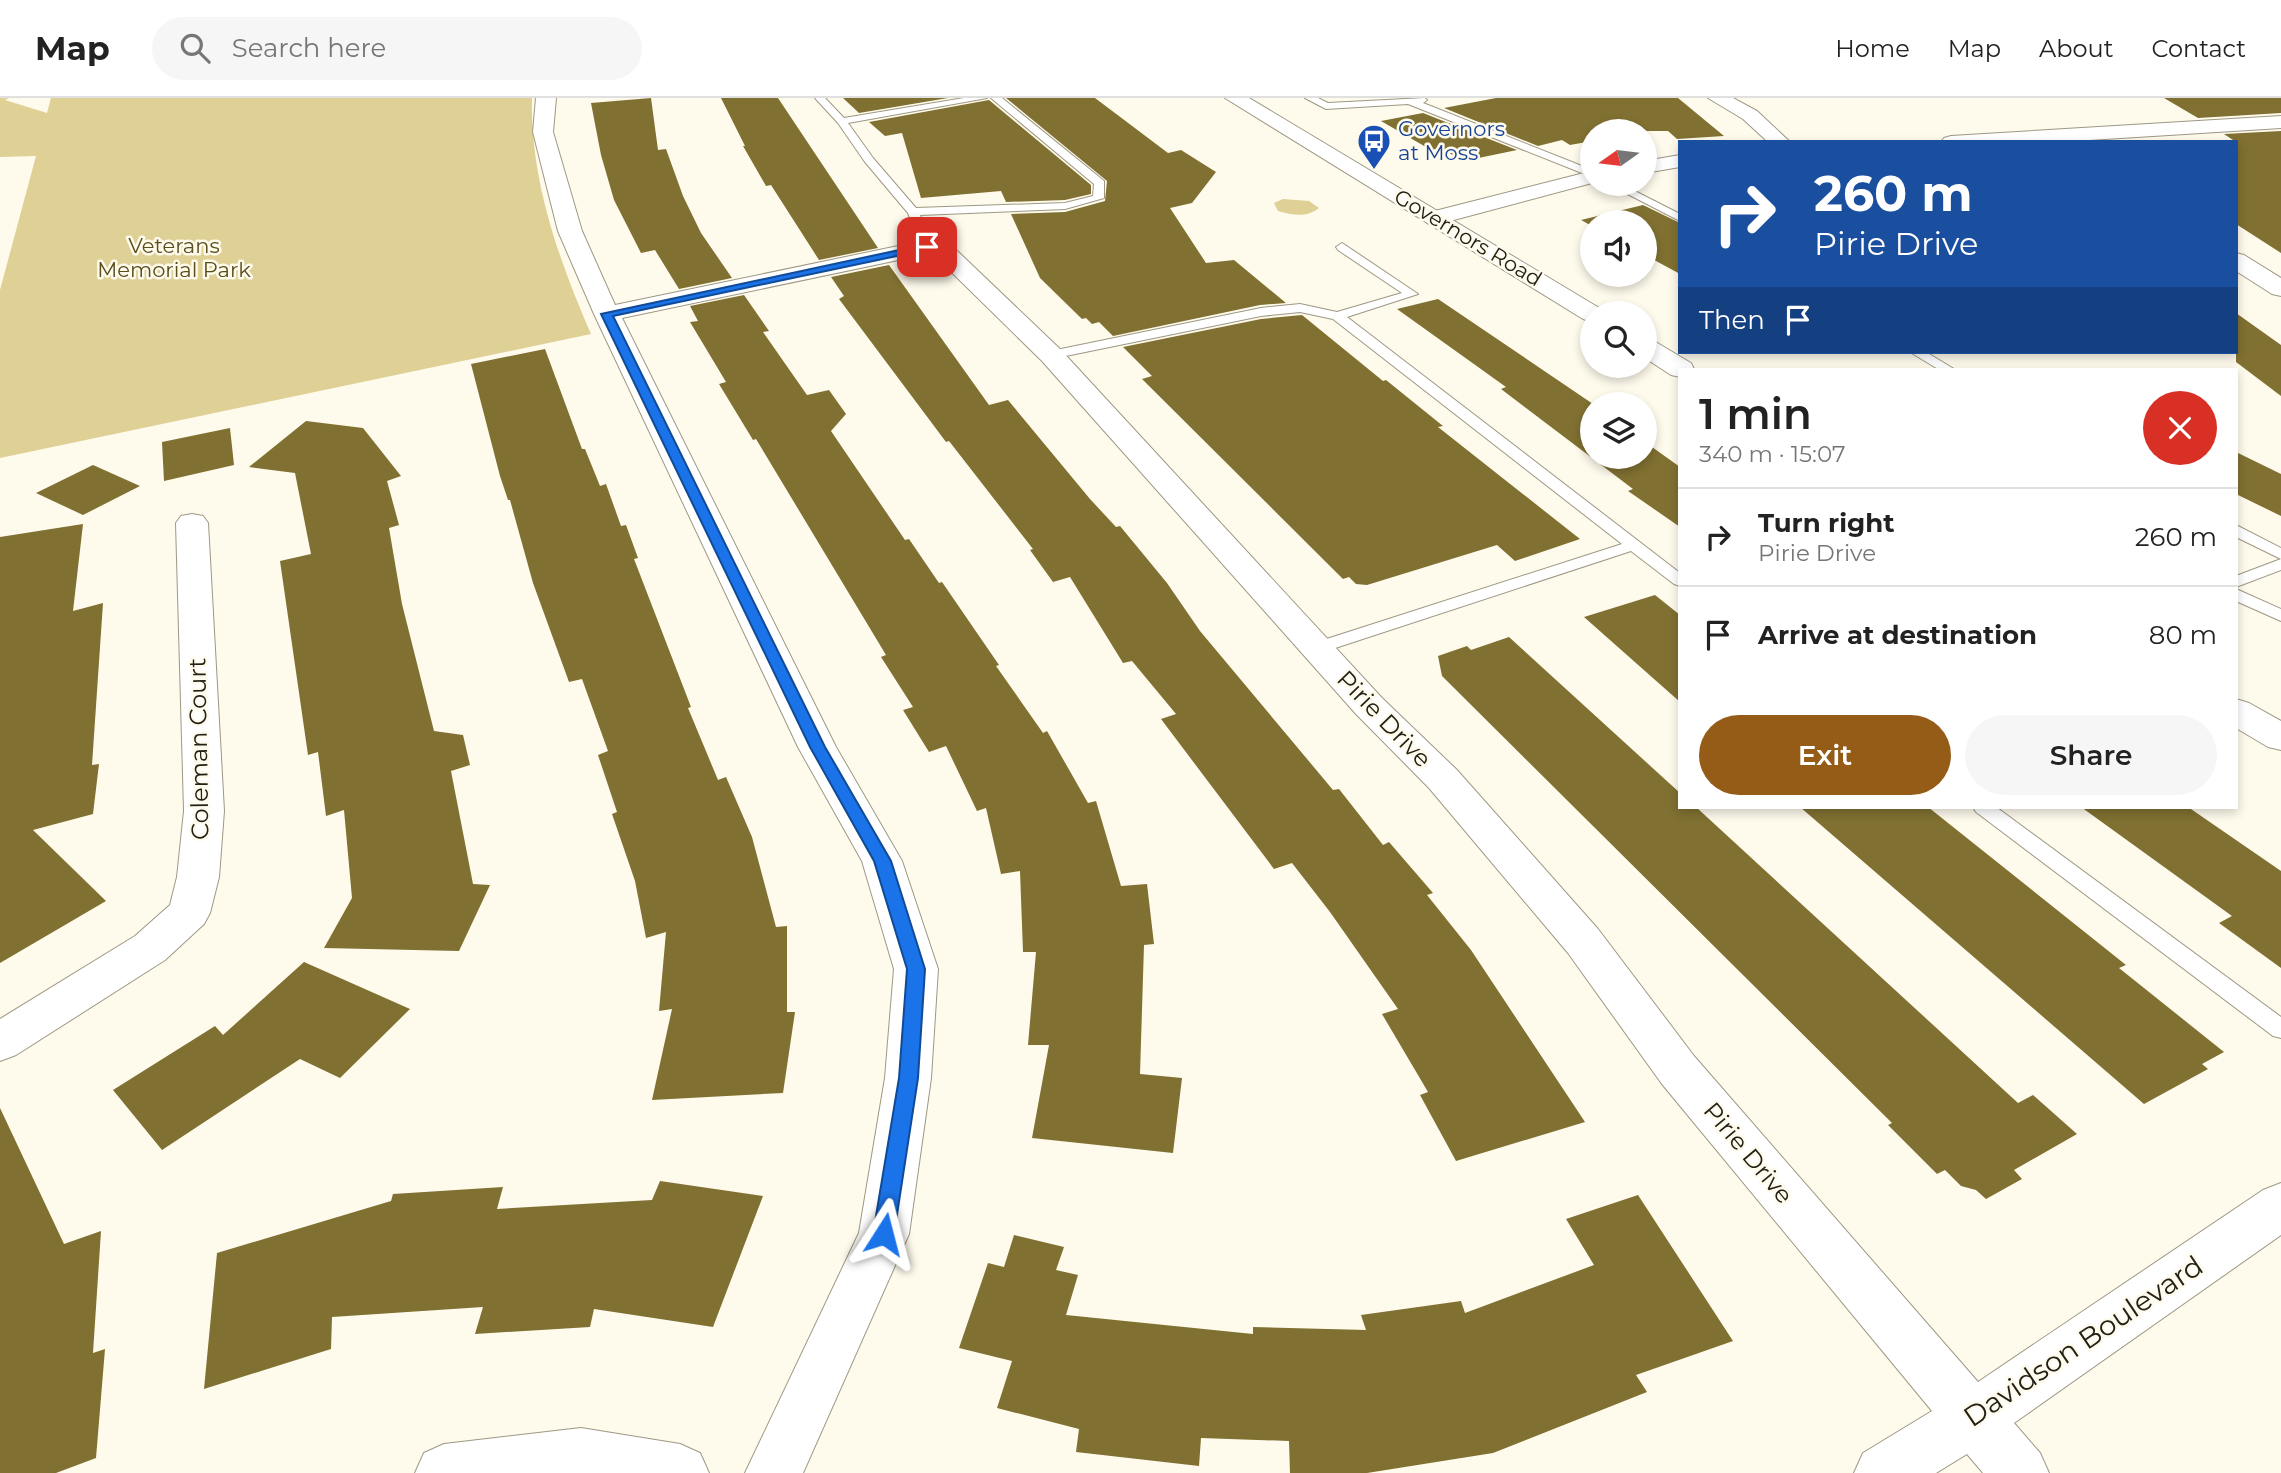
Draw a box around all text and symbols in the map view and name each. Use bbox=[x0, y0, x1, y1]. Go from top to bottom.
search box bbox=[152, 17, 642, 80]
text: Map bbox=[35, 28, 110, 68]
icon: search bbox=[176, 29, 214, 67]
text: Search here bbox=[232, 32, 386, 64]
text: Home bbox=[1835, 34, 1910, 63]
text: Map bbox=[1948, 34, 2001, 63]
text: About bbox=[2039, 34, 2113, 63]
text: Contact bbox=[2151, 34, 2246, 63]
place label: Governors at Moss bbox=[1398, 116, 1505, 165]
north arrow bbox=[1580, 119, 1657, 196]
map controls bbox=[1580, 119, 1657, 469]
bus stop icon: Governors at Moss bbox=[1355, 122, 1393, 171]
text: 260 m bbox=[1814, 164, 1973, 223]
icon: right bbox=[1699, 168, 1790, 259]
street label: Governors Road bbox=[1390, 184, 1546, 291]
button: sound bbox=[1580, 210, 1657, 287]
pin bbox=[897, 217, 957, 277]
text: Pirie Drive bbox=[1814, 224, 1978, 263]
icon: arrive bbox=[908, 228, 946, 266]
park label: Veterans Memorial Park bbox=[97, 233, 251, 282]
button: search bbox=[1580, 301, 1657, 378]
icon: arrive bbox=[1779, 301, 1817, 339]
text: Then bbox=[1699, 304, 1765, 336]
text: 1 min bbox=[1699, 388, 1812, 440]
button: close bbox=[2143, 391, 2217, 465]
button: layers bbox=[1580, 392, 1657, 469]
text: 340 m · 15:07 bbox=[1699, 440, 1845, 468]
text: Turn right bbox=[1758, 507, 1894, 539]
icon: right bbox=[1699, 518, 1737, 556]
text: 260 m bbox=[2135, 521, 2217, 553]
text: Pirie Drive bbox=[1758, 539, 1876, 567]
icon: arrive bbox=[1699, 616, 1737, 654]
text: Arrive at destination bbox=[1758, 619, 2037, 651]
text: 80 m bbox=[2149, 619, 2217, 651]
street label: Coleman Court bbox=[182, 658, 215, 840]
street label: Pirie Drive bbox=[1331, 664, 1438, 773]
button: Exit bbox=[1699, 715, 1951, 795]
button: Share bbox=[1965, 715, 2217, 795]
street label: Pirie Drive bbox=[1698, 1096, 1799, 1209]
position arrow bbox=[847, 1197, 921, 1271]
street label: Davidson Boulevard bbox=[1957, 1248, 2209, 1434]

